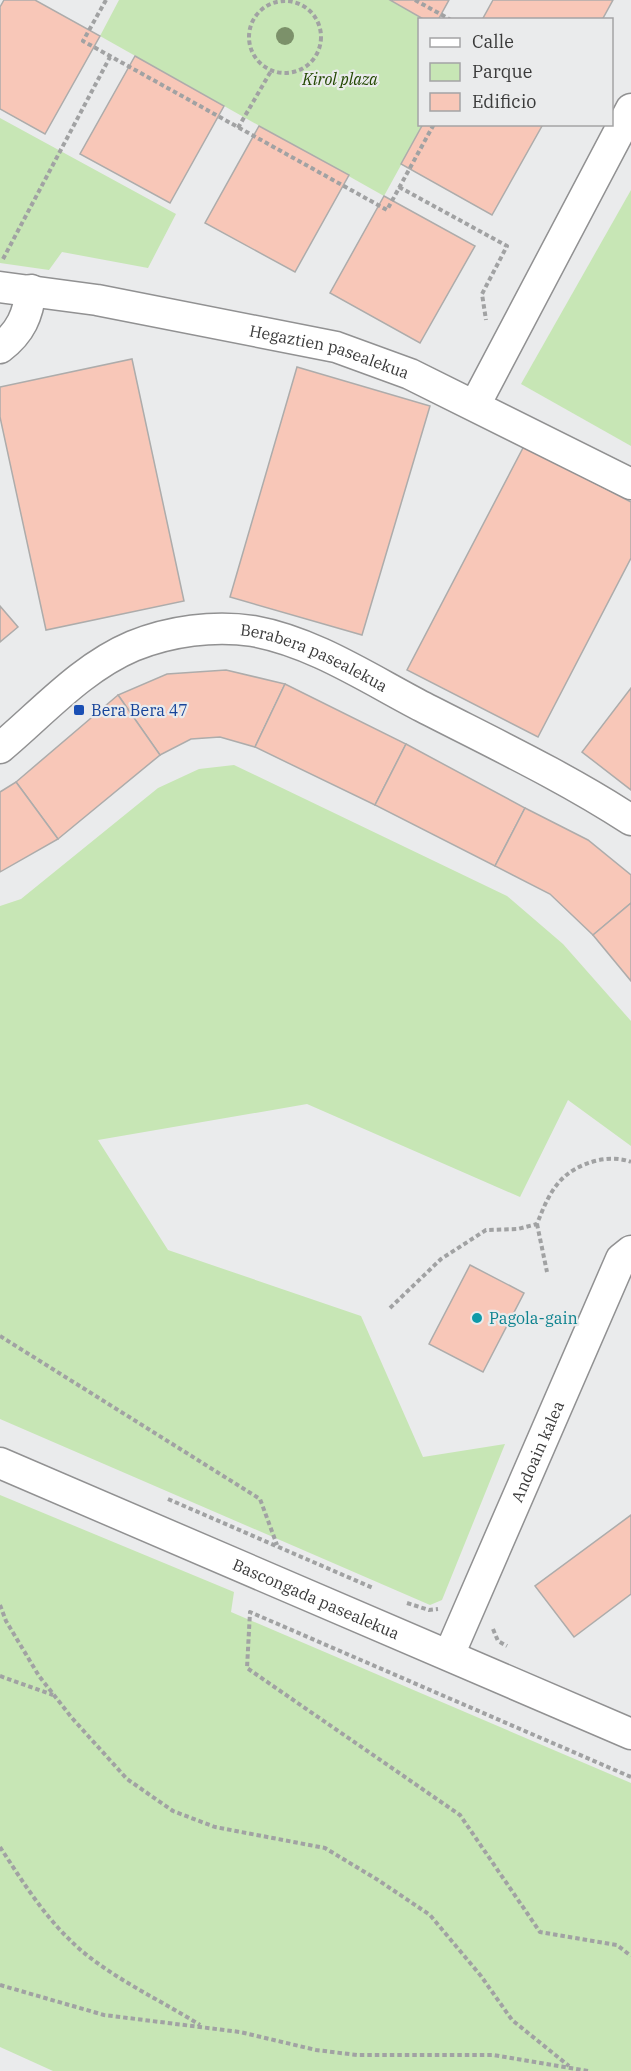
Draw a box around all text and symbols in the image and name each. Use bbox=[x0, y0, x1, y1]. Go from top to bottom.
legend bbox=[418, 18, 613, 126]
text: Calle bbox=[472, 30, 514, 53]
text: Parque bbox=[472, 60, 532, 83]
park label: Kirol plaza bbox=[301, 69, 378, 89]
text: Edificio bbox=[472, 90, 536, 113]
street label: Hegaztien pasealekua bbox=[248, 320, 412, 383]
street label: Berabera pasealekua bbox=[239, 619, 391, 696]
place label: Bera Bera 47 bbox=[91, 700, 188, 720]
marker: Bera Bera 47 bbox=[72, 703, 86, 717]
place label: Pagola-gain bbox=[489, 1308, 578, 1328]
marker: Pagola-gain bbox=[470, 1311, 484, 1325]
street label: Andoain kalea bbox=[507, 1397, 568, 1505]
street label: Bascongada pasealekua bbox=[230, 1554, 403, 1643]

